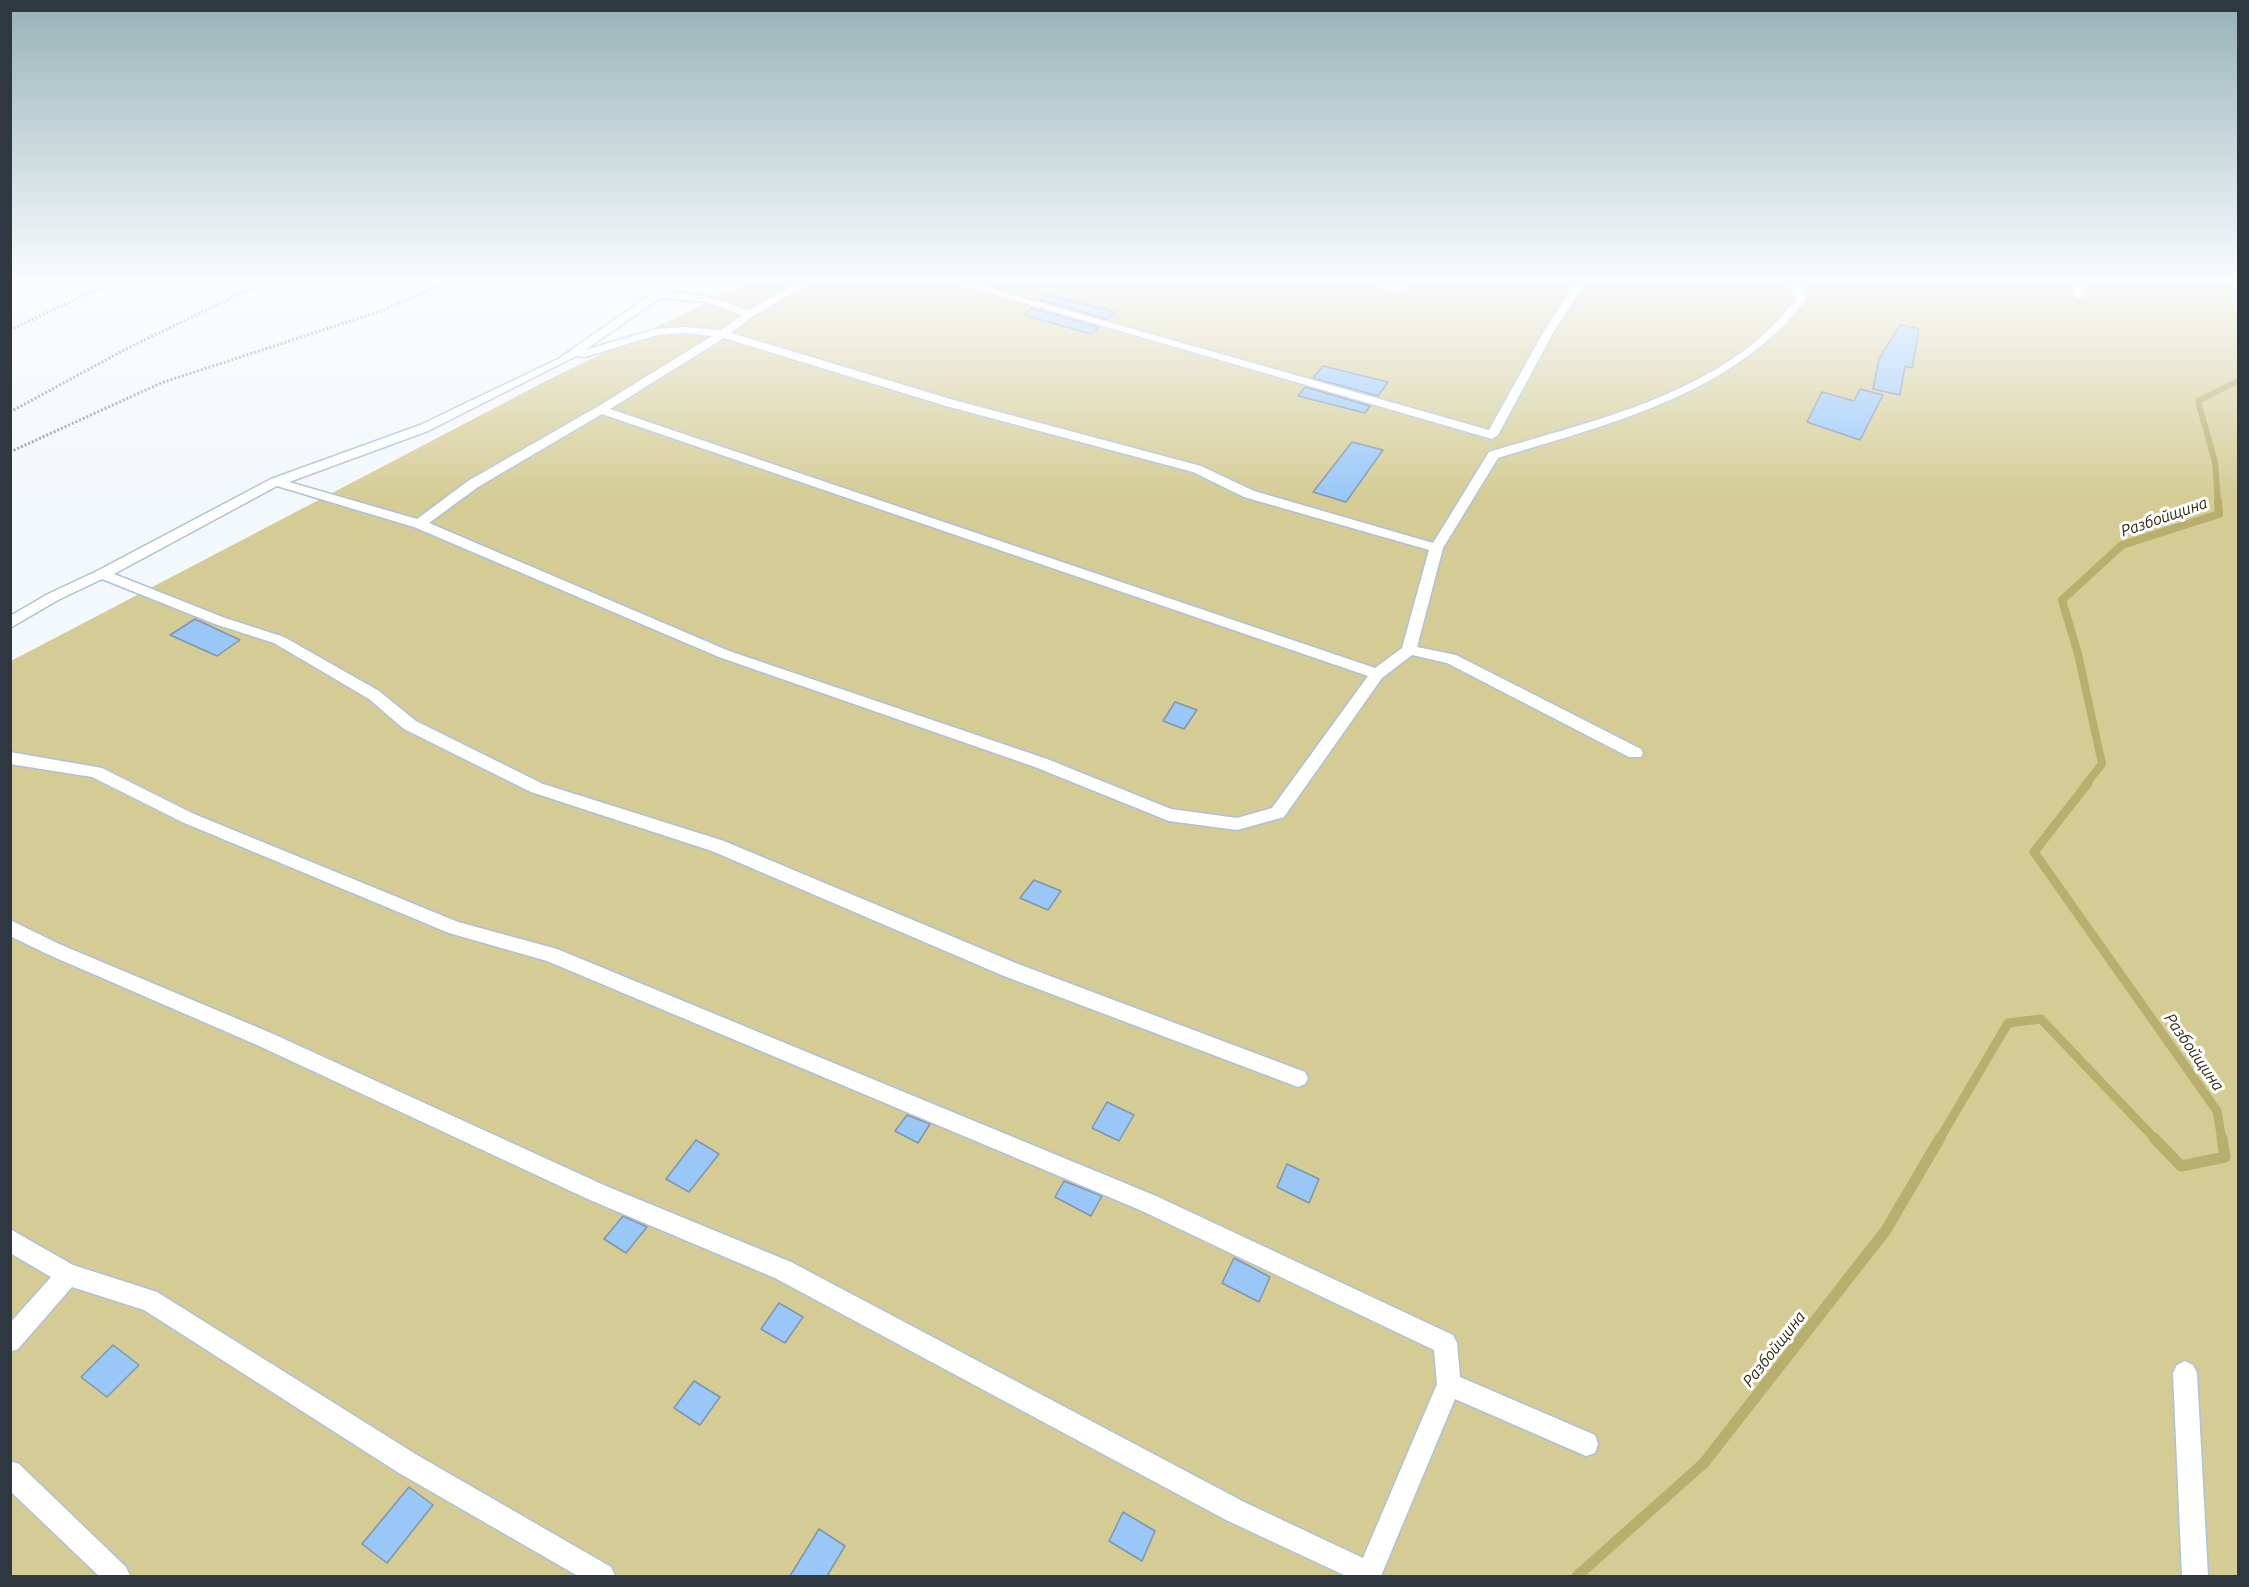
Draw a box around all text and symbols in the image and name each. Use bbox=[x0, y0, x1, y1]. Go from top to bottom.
water label: Разбойщина bbox=[2118, 493, 2210, 541]
water label: Разбойщина bbox=[2160, 1009, 2228, 1095]
water label: Разбойщина bbox=[1739, 1307, 1809, 1391]

